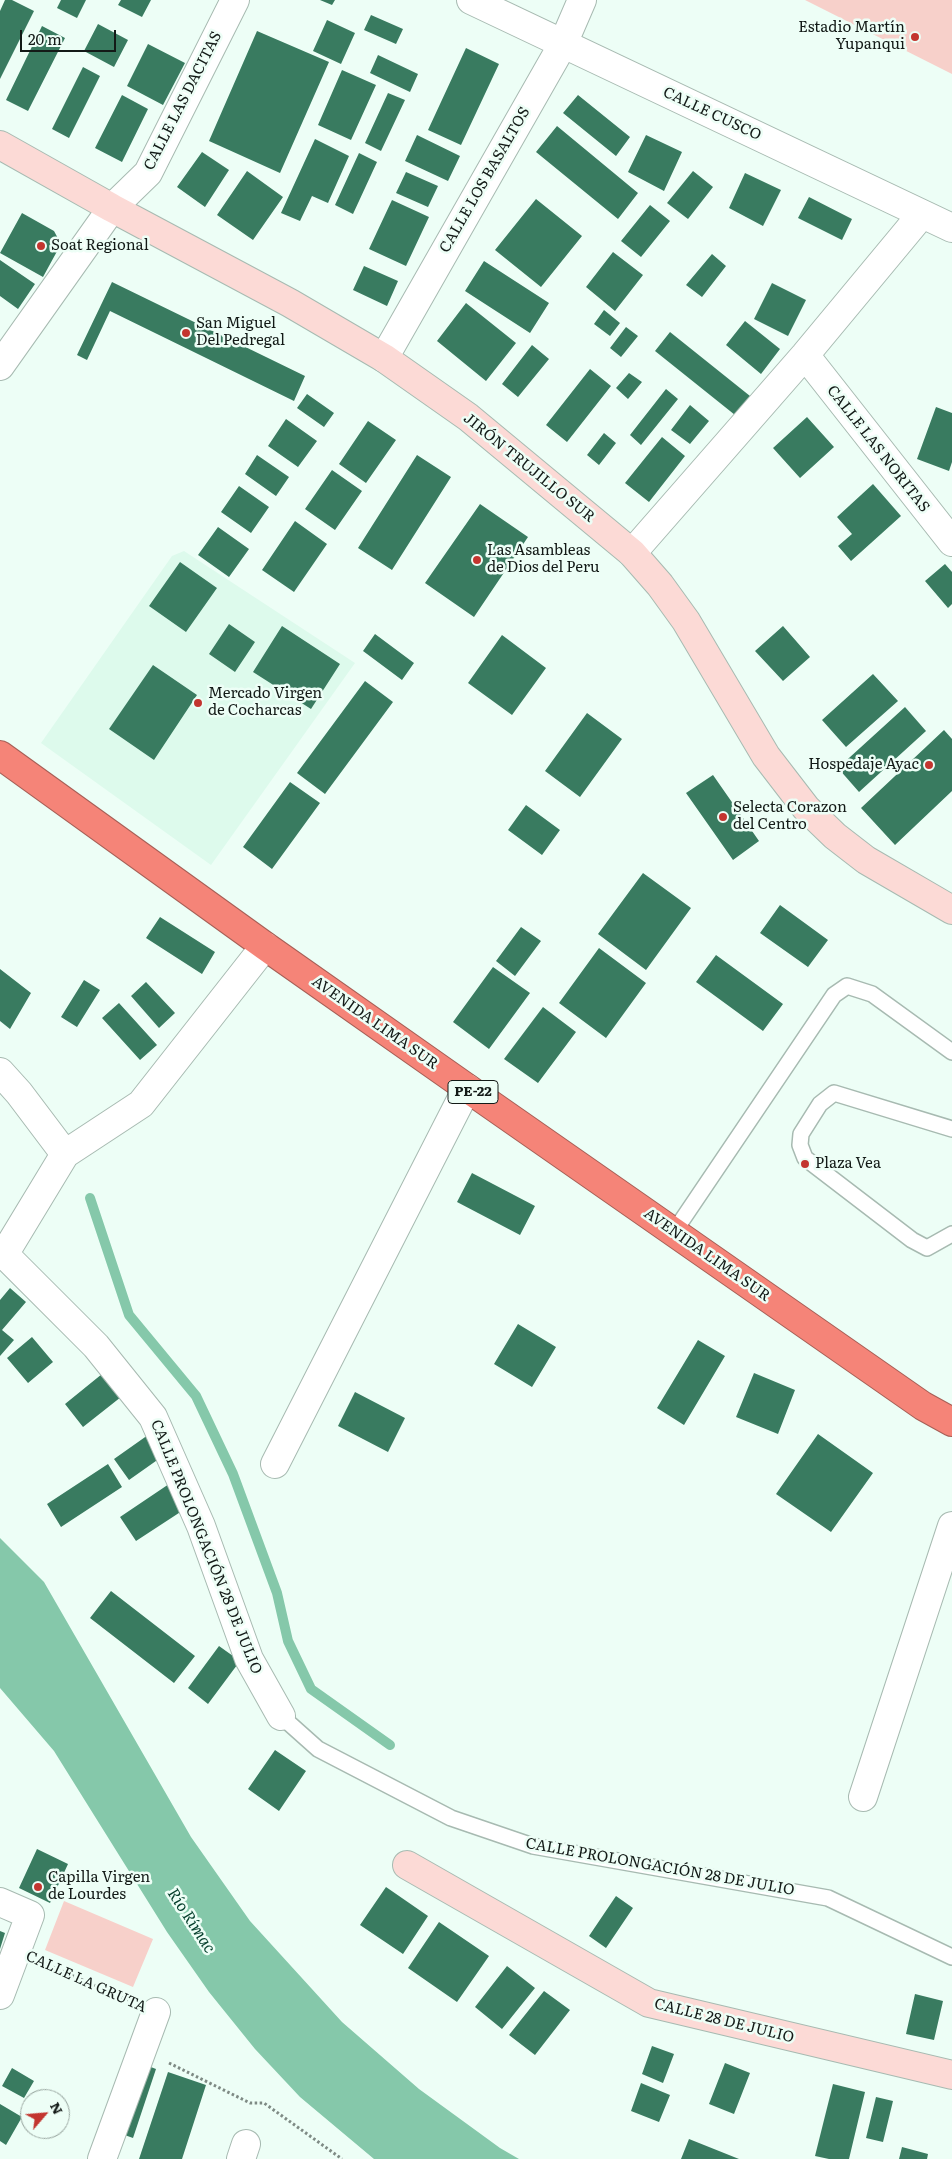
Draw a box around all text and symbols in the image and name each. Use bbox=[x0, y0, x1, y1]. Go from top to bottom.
place label: Estadio Martín Yupanqui bbox=[798, 19, 905, 54]
scale bar bbox=[22, 20, 119, 52]
text: 20 m bbox=[28, 27, 62, 50]
street label: CALLE LAS DACITAS bbox=[140, 29, 226, 173]
marker: Estadio Martín Yupanqui bbox=[909, 31, 921, 43]
street label: CALLE CUSCO bbox=[660, 83, 764, 145]
street label: CALLE LOS BASALTOS bbox=[436, 104, 534, 256]
place label: Soat Regional bbox=[51, 237, 149, 255]
marker: Soat Regional bbox=[35, 240, 47, 252]
place label: San Miguel Del Pedregal bbox=[196, 315, 285, 350]
marker: San Miguel Del Pedregal bbox=[180, 327, 192, 339]
street label: CALLE LAS NORITAS bbox=[823, 382, 933, 516]
street label: JIRÓN TRUJILLO SUR bbox=[460, 409, 598, 527]
place label: Las Asambleas de Dios del Peru bbox=[487, 542, 600, 577]
marker: Las Asambleas de Dios del Peru bbox=[471, 554, 483, 566]
place label: Mercado Virgen de Cocharcas bbox=[208, 685, 322, 720]
marker: Mercado Virgen de Cocharcas bbox=[192, 697, 204, 709]
place label: Hospedaje Ayac bbox=[808, 756, 919, 774]
marker: Hospedaje Ayac bbox=[923, 759, 935, 771]
place label: Selecta Corazon del Centro bbox=[733, 799, 847, 834]
marker: Selecta Corazon del Centro bbox=[717, 811, 729, 823]
street label: AVENIDA LIMA SUR bbox=[308, 973, 442, 1073]
road number: PE-22 bbox=[448, 1080, 498, 1104]
place label: Plaza Vea bbox=[815, 1155, 881, 1173]
marker: Plaza Vea bbox=[799, 1158, 811, 1170]
street label: AVENIDA LIMA SUR bbox=[640, 1205, 774, 1305]
street label: CALLE PROLONGACIÓN 28 DE JULIO bbox=[147, 1417, 265, 1677]
street label: CALLE PROLONGACIÓN 28 DE JULIO bbox=[524, 1834, 796, 1900]
place label: Capilla Virgen de Lourdes bbox=[48, 1869, 150, 1904]
marker: Capilla Virgen de Lourdes bbox=[32, 1881, 44, 1893]
water label: Río Rímac bbox=[163, 1885, 219, 1957]
street label: CALLE LA GRUTA bbox=[23, 1947, 149, 2017]
street label: CALLE 28 DE JULIO bbox=[652, 1995, 796, 2047]
north arrow bbox=[20, 2089, 70, 2139]
text: N bbox=[46, 2098, 69, 2117]

